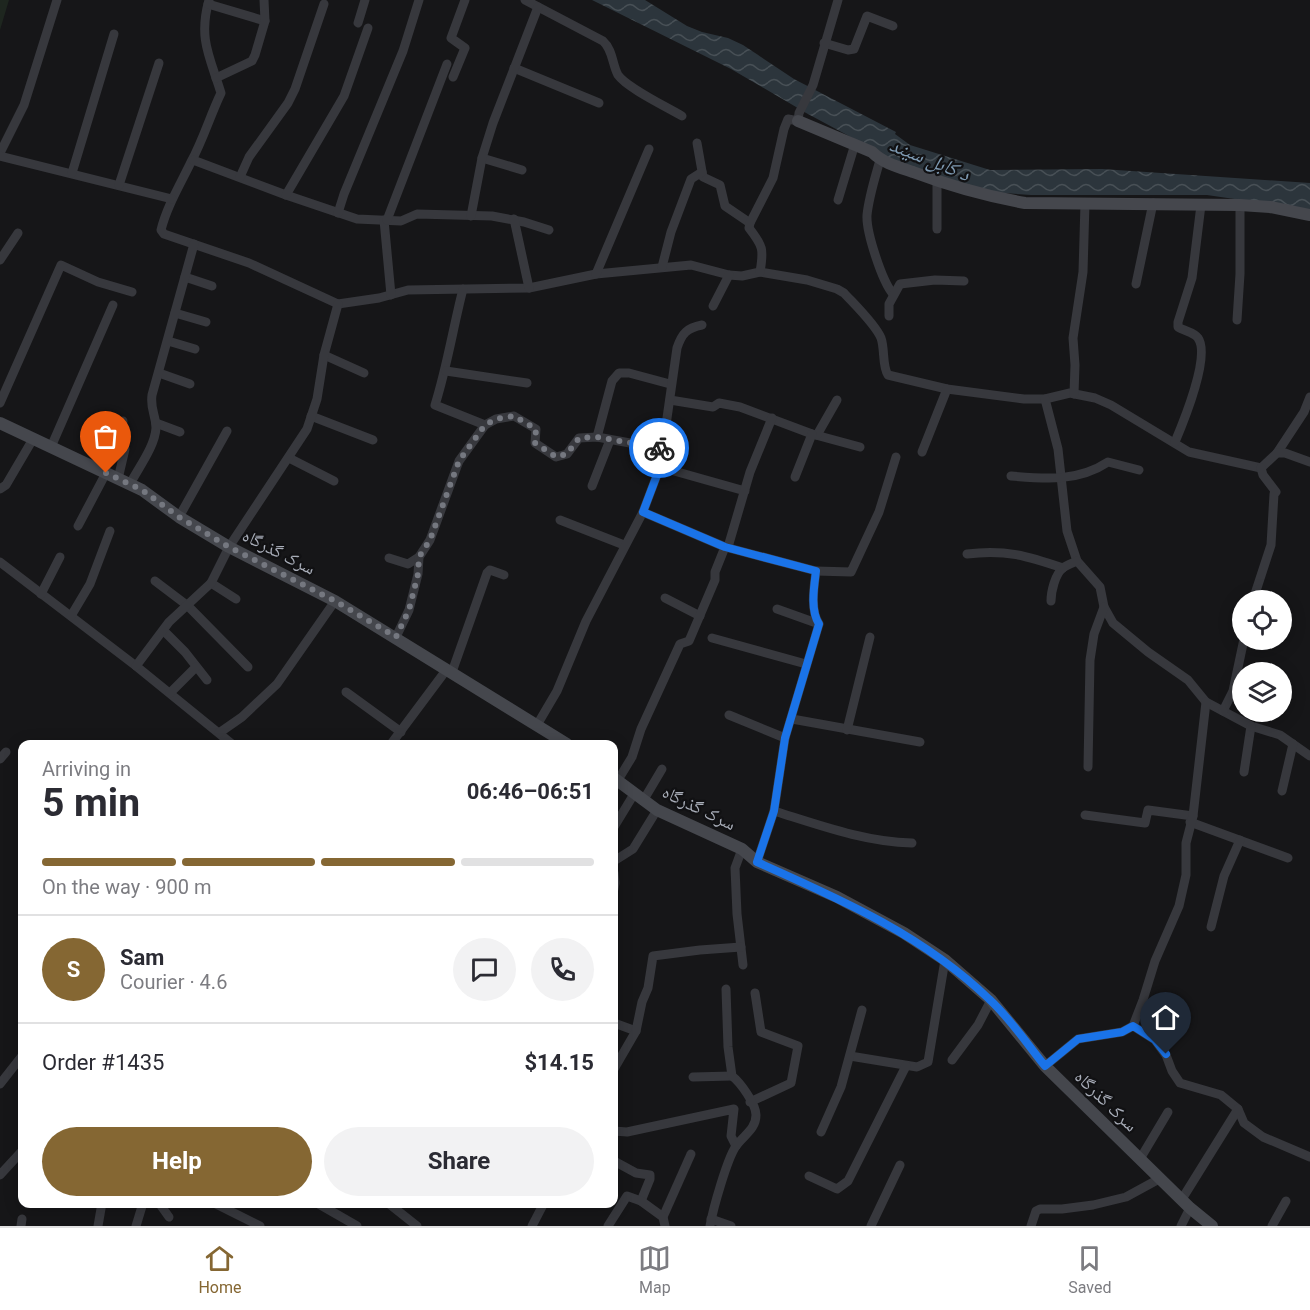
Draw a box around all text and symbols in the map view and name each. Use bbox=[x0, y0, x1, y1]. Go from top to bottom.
water label: د کابل سيند bbox=[886, 132, 974, 187]
pin bbox=[80, 411, 131, 473]
courier bbox=[629, 418, 689, 478]
icon: bag bbox=[89, 420, 122, 453]
icon: bike bbox=[643, 432, 676, 465]
street label: سرک گذرگاه bbox=[239, 524, 319, 579]
map controls bbox=[1232, 590, 1292, 722]
button: locate bbox=[1232, 590, 1292, 650]
button: layers bbox=[1232, 662, 1292, 722]
text: Arriving in bbox=[42, 757, 131, 781]
text: 06:46–06:51 bbox=[467, 779, 594, 804]
text: 5 min bbox=[42, 780, 140, 826]
street label: سرک گذرگاه bbox=[659, 781, 739, 834]
text: On the way · 900 m bbox=[42, 875, 211, 899]
button: chat bbox=[453, 938, 516, 1001]
button: phone bbox=[531, 938, 594, 1001]
text: Sam bbox=[120, 945, 164, 970]
text: S bbox=[67, 957, 80, 982]
text: Courier · 4.6 bbox=[120, 970, 227, 994]
pin bbox=[1140, 992, 1191, 1054]
icon: home bbox=[1149, 1001, 1182, 1034]
text: Order #1435 bbox=[42, 1050, 164, 1075]
text: $14.15 bbox=[525, 1050, 594, 1075]
street label: سرک گذرگاه bbox=[1071, 1066, 1142, 1136]
button: Help bbox=[42, 1127, 312, 1196]
button: Share bbox=[324, 1127, 594, 1196]
tab: Home bbox=[198, 1242, 242, 1297]
tab: Map bbox=[638, 1242, 671, 1297]
tab: Saved bbox=[1068, 1242, 1112, 1297]

